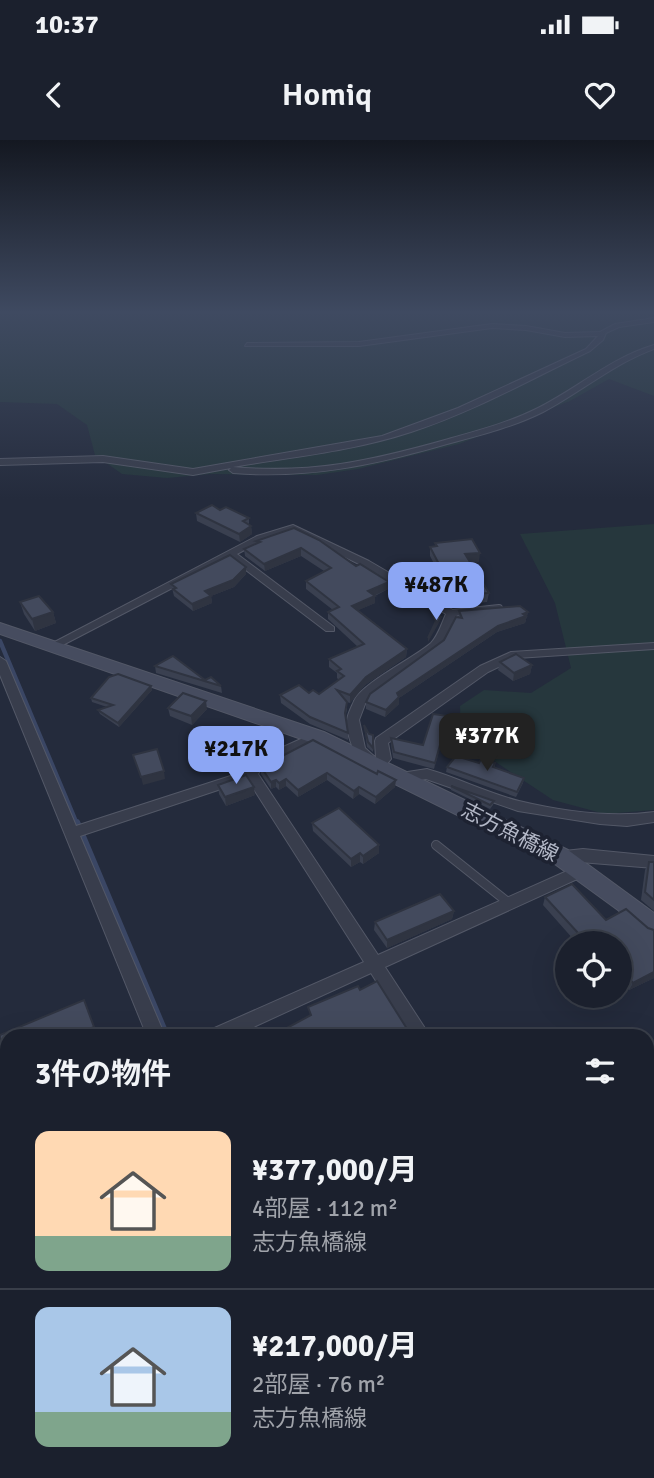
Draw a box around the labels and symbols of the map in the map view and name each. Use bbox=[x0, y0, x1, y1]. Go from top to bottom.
pin: ¥487K bbox=[387, 562, 485, 622]
pin: ¥377K bbox=[438, 714, 536, 773]
pin: ¥217K bbox=[187, 726, 285, 786]
street label: 志方魚橋線 bbox=[457, 797, 563, 867]

